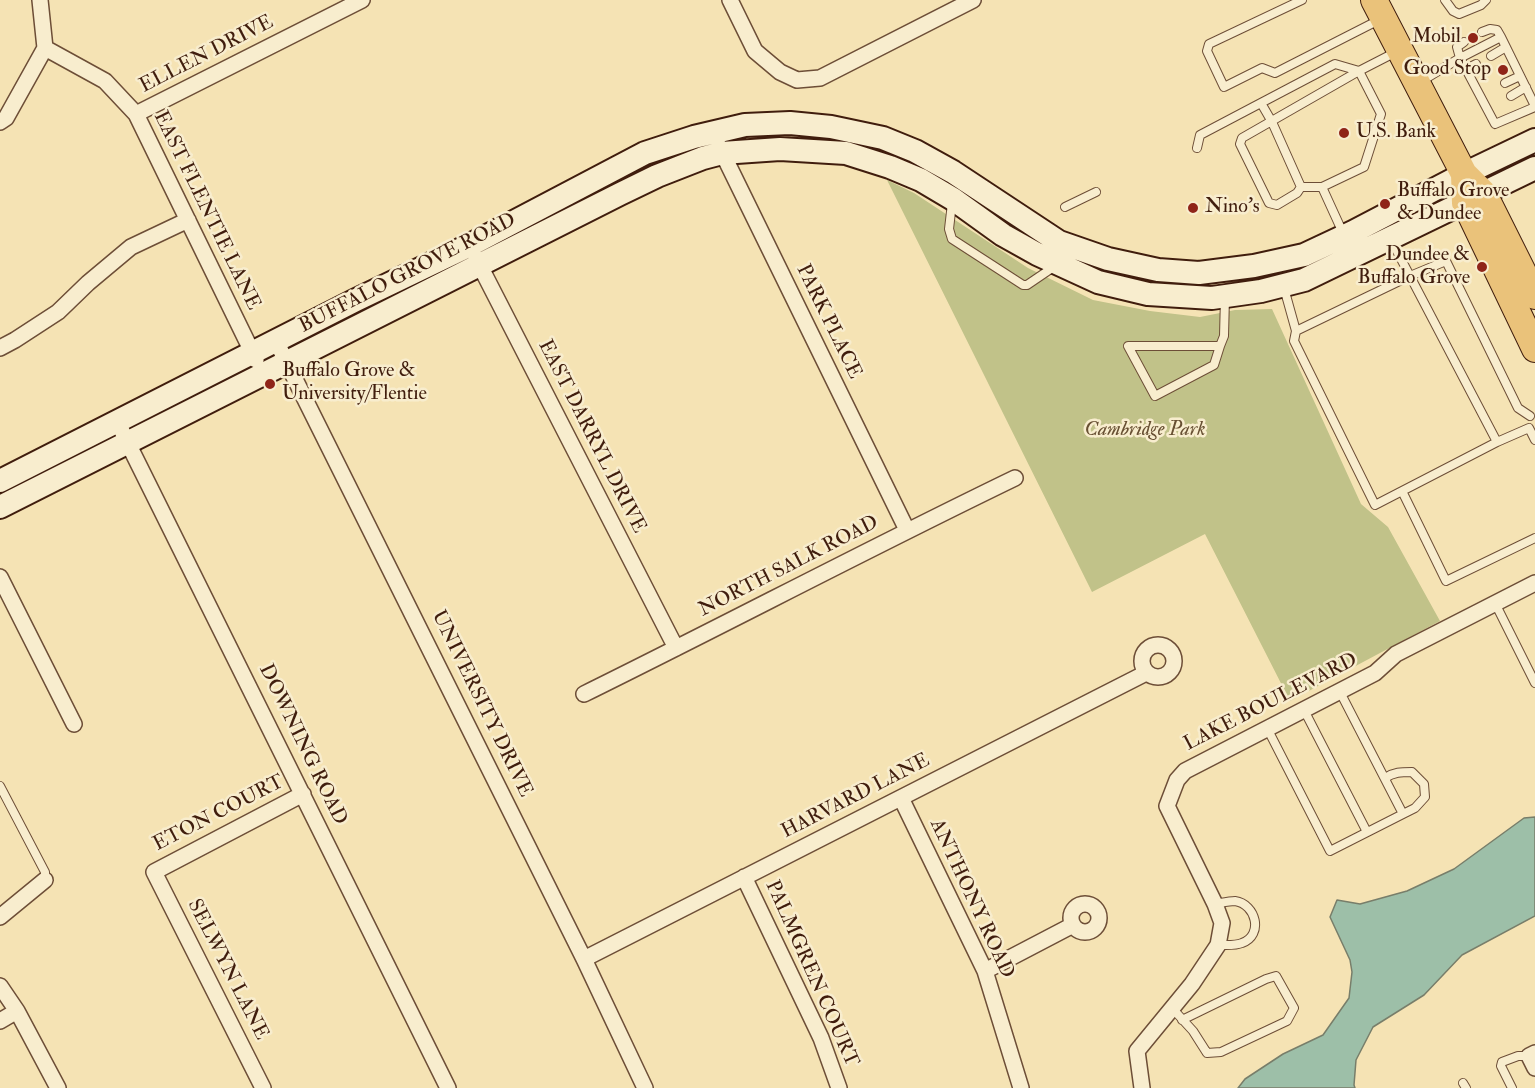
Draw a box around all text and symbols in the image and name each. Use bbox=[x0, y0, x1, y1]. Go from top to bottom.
street label: ELLEN DRIVE bbox=[136, 11, 278, 99]
place label: Mobil bbox=[1412, 26, 1461, 50]
marker: Mobil bbox=[1466, 31, 1480, 45]
place label: Good Stop bbox=[1404, 58, 1491, 82]
marker: Good Stop bbox=[1496, 63, 1510, 77]
street label: EAST FLENTIE LANE bbox=[147, 108, 265, 314]
place label: U.S. Bank bbox=[1356, 121, 1436, 145]
marker: U.S. Bank bbox=[1337, 126, 1351, 140]
place label: Buffalo Grove & Dundee bbox=[1397, 180, 1509, 227]
place label: Nino's bbox=[1205, 196, 1260, 220]
marker: Buffalo Grove & Dundee bbox=[1378, 197, 1392, 211]
marker: Nino's bbox=[1186, 201, 1200, 215]
street label: BUFFALO GROVE ROAD bbox=[296, 209, 520, 339]
place label: Dundee & Buffalo Grove bbox=[1358, 244, 1470, 291]
marker: Dundee & Buffalo Grove bbox=[1475, 260, 1489, 274]
street label: PARK PLACE bbox=[790, 261, 866, 383]
street label: EAST DARRYL DRIVE bbox=[532, 336, 650, 538]
place label: Buffalo Grove & University/Flentie bbox=[282, 360, 427, 407]
marker: Buffalo Grove & University/Flentie bbox=[263, 377, 277, 391]
park label: Cambridge Park bbox=[1085, 419, 1205, 443]
street label: NORTH SALK ROAD bbox=[695, 511, 883, 623]
street label: UNIVERSITY DRIVE bbox=[425, 607, 537, 801]
street label: LAKE BOULEVARD bbox=[1180, 649, 1362, 757]
street label: DOWNING ROAD bbox=[253, 661, 351, 829]
street label: HARVARD LANE bbox=[778, 749, 934, 845]
street label: ETON COURT bbox=[150, 771, 288, 857]
street label: ANTHONY ROAD bbox=[924, 816, 1018, 982]
street label: PALMGREN COURT bbox=[759, 877, 863, 1071]
street label: SELWYN LANE bbox=[181, 896, 273, 1044]

